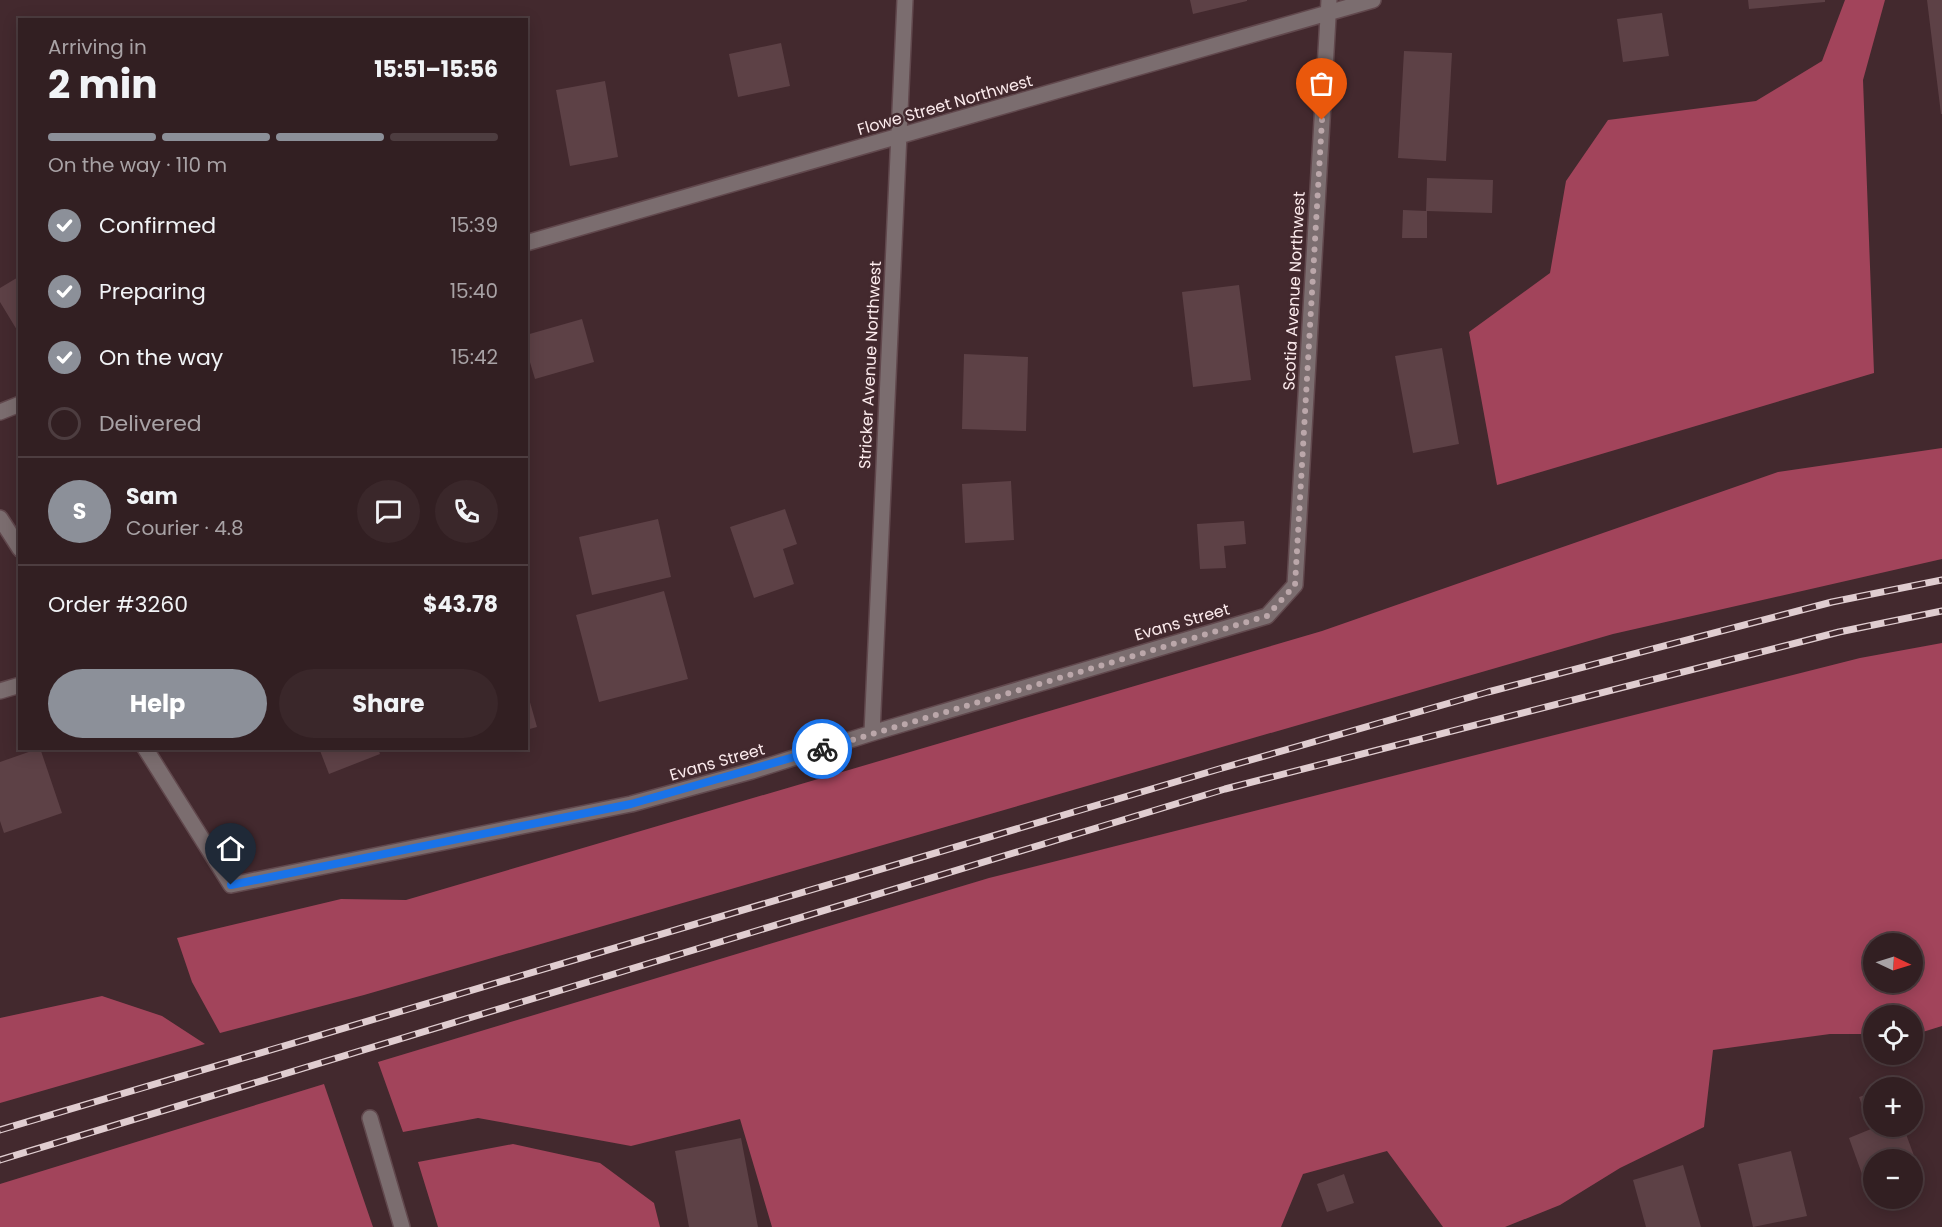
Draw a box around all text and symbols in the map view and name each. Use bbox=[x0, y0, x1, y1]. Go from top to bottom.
text: Arriving in bbox=[48, 33, 147, 61]
text: 15:51–15:56 bbox=[374, 54, 498, 85]
text: 2 min bbox=[48, 57, 158, 112]
pin bbox=[1296, 58, 1347, 120]
icon: bag bbox=[1305, 67, 1338, 100]
street label: Flowe Street Northwest bbox=[855, 69, 1036, 141]
text: On the way · 110 m bbox=[48, 151, 227, 179]
street label: Scotia Avenue Northwest bbox=[1277, 191, 1311, 391]
icon: check bbox=[48, 209, 81, 242]
text: Confirmed bbox=[99, 210, 216, 241]
text: 15:39 bbox=[450, 211, 498, 239]
street label: Stricker Avenue Northwest bbox=[853, 260, 887, 470]
icon: check bbox=[48, 275, 81, 308]
text: Preparing bbox=[99, 276, 206, 307]
text: 15:40 bbox=[450, 277, 498, 305]
icon: check bbox=[48, 341, 81, 374]
text: On the way bbox=[99, 342, 223, 373]
text: 15:42 bbox=[451, 343, 498, 371]
text: Delivered bbox=[99, 408, 202, 439]
button: chat bbox=[357, 480, 420, 543]
button: phone bbox=[435, 480, 498, 543]
text: Sam bbox=[126, 481, 178, 512]
text: S bbox=[73, 496, 86, 527]
text: Courier · 4.8 bbox=[126, 514, 244, 542]
text: Order #3260 bbox=[48, 589, 188, 620]
text: $43.78 bbox=[423, 589, 498, 620]
street label: Evans Street bbox=[1132, 597, 1232, 647]
button: Help bbox=[48, 669, 267, 738]
button: Share bbox=[279, 669, 498, 738]
courier bbox=[792, 719, 852, 779]
icon: bike bbox=[806, 733, 839, 766]
street label: Evans Street bbox=[667, 737, 767, 787]
pin bbox=[205, 823, 256, 885]
icon: home bbox=[214, 832, 247, 865]
north arrow bbox=[1863, 933, 1923, 993]
map controls bbox=[1863, 933, 1923, 1209]
button: locate bbox=[1863, 1005, 1923, 1065]
button: + bbox=[1863, 1077, 1923, 1137]
button: − bbox=[1863, 1149, 1923, 1209]

